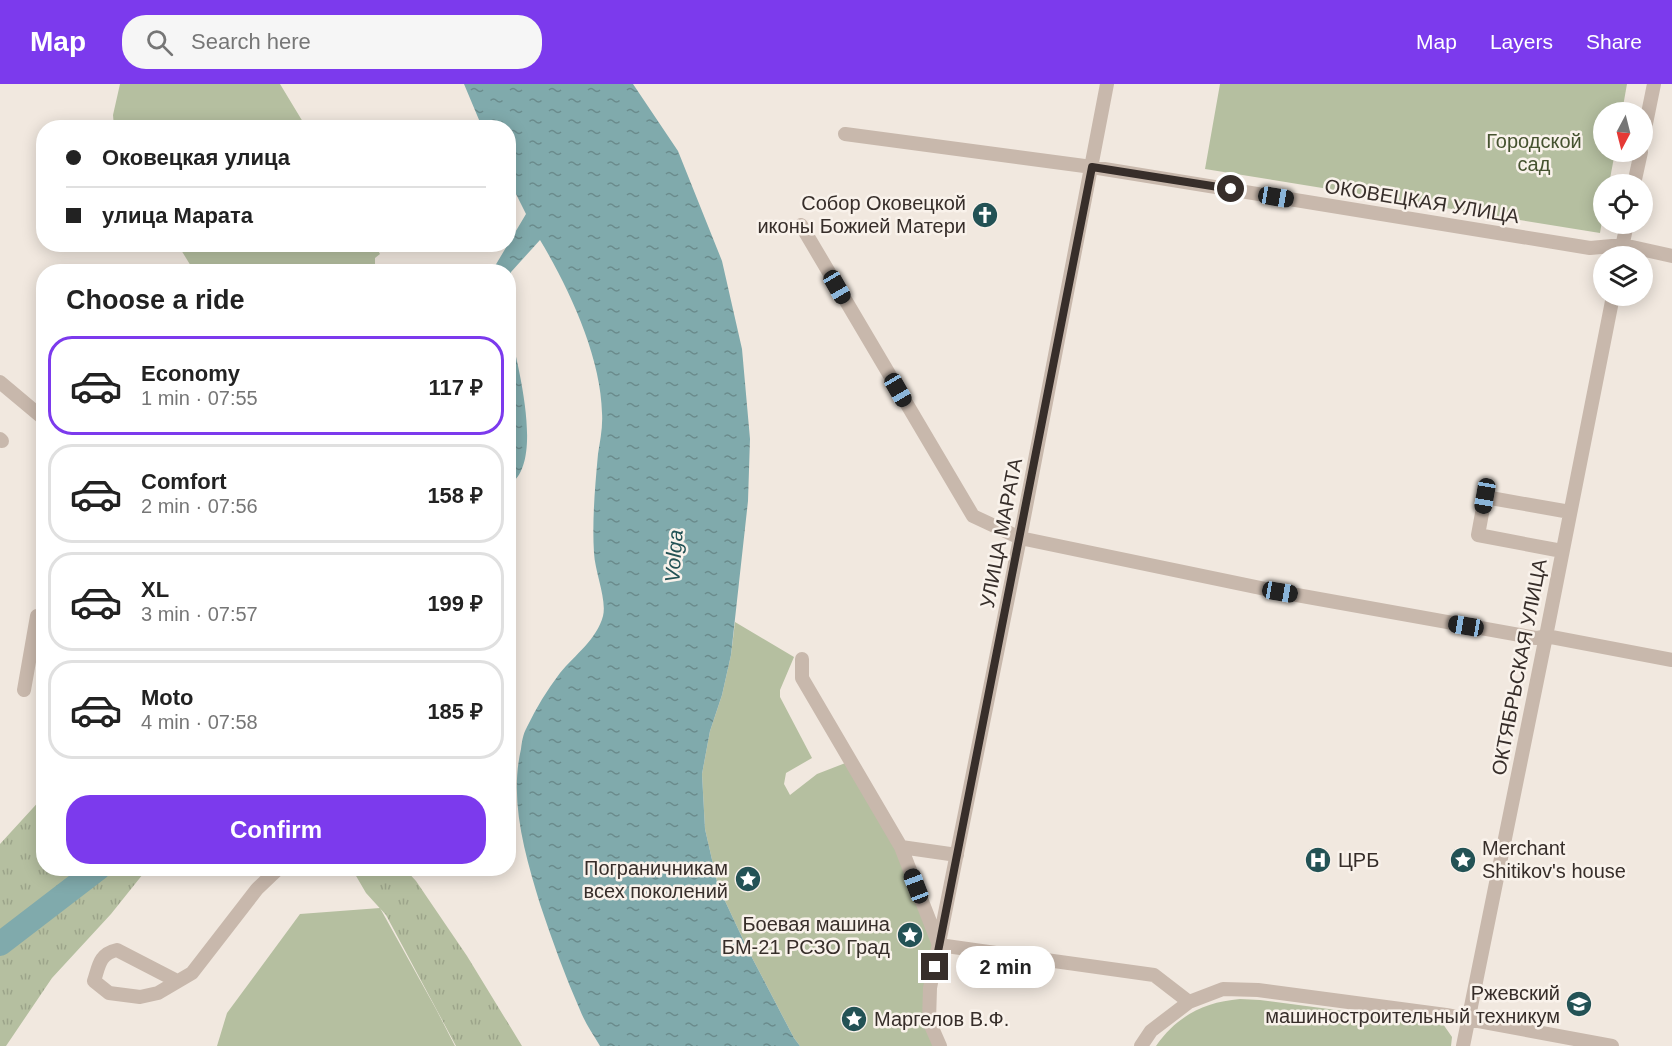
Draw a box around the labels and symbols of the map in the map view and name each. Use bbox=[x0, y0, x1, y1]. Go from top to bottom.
north arrow bbox=[1593, 102, 1653, 162]
park label: Городской сад bbox=[1486, 130, 1582, 175]
route start bbox=[1217, 175, 1244, 202]
street label: ОКОВЕЦКАЯ УЛИЦА bbox=[1323, 175, 1521, 227]
car bbox=[1257, 185, 1295, 209]
place label: Собор Оковецкой иконы Божией Матери bbox=[757, 192, 966, 237]
church icon: Собор Оковецкой иконы Божией Матери bbox=[970, 200, 1000, 230]
car bbox=[820, 267, 854, 307]
car bbox=[881, 370, 915, 410]
street label: УЛИЦА МАРАТА bbox=[976, 456, 1026, 610]
car bbox=[1473, 477, 1497, 515]
water label: Volga bbox=[660, 529, 687, 583]
street label: ОКТЯБРЬСКАЯ УЛИЦА bbox=[1487, 556, 1551, 777]
car bbox=[1261, 580, 1299, 604]
car bbox=[1447, 614, 1485, 638]
place label: Merchant Shitikov's house bbox=[1482, 837, 1626, 882]
hospital icon: ЦРБ bbox=[1303, 845, 1333, 875]
place icon: Merchant Shitikov's house bbox=[1448, 845, 1478, 875]
place label: ЦРБ bbox=[1338, 849, 1379, 871]
place label: Пограничникам всех поколений bbox=[584, 857, 728, 902]
place icon: Пограничникам всех поколений bbox=[733, 864, 763, 894]
car bbox=[901, 866, 931, 906]
place label: Боевая машина БМ-21 РСЗО Град bbox=[722, 913, 891, 958]
place icon: Боевая машина БМ-21 РСЗО Град bbox=[895, 920, 925, 950]
callout: 2 min bbox=[956, 946, 1055, 988]
route end bbox=[921, 953, 948, 980]
place label: Ржевский машиностроительный техникум bbox=[1265, 982, 1560, 1027]
school or university icon: Ржевский машиностроительный техникум bbox=[1564, 989, 1594, 1019]
place icon: Маргелов В.Ф. bbox=[839, 1004, 869, 1034]
place label: Маргелов В.Ф. bbox=[874, 1008, 1009, 1030]

